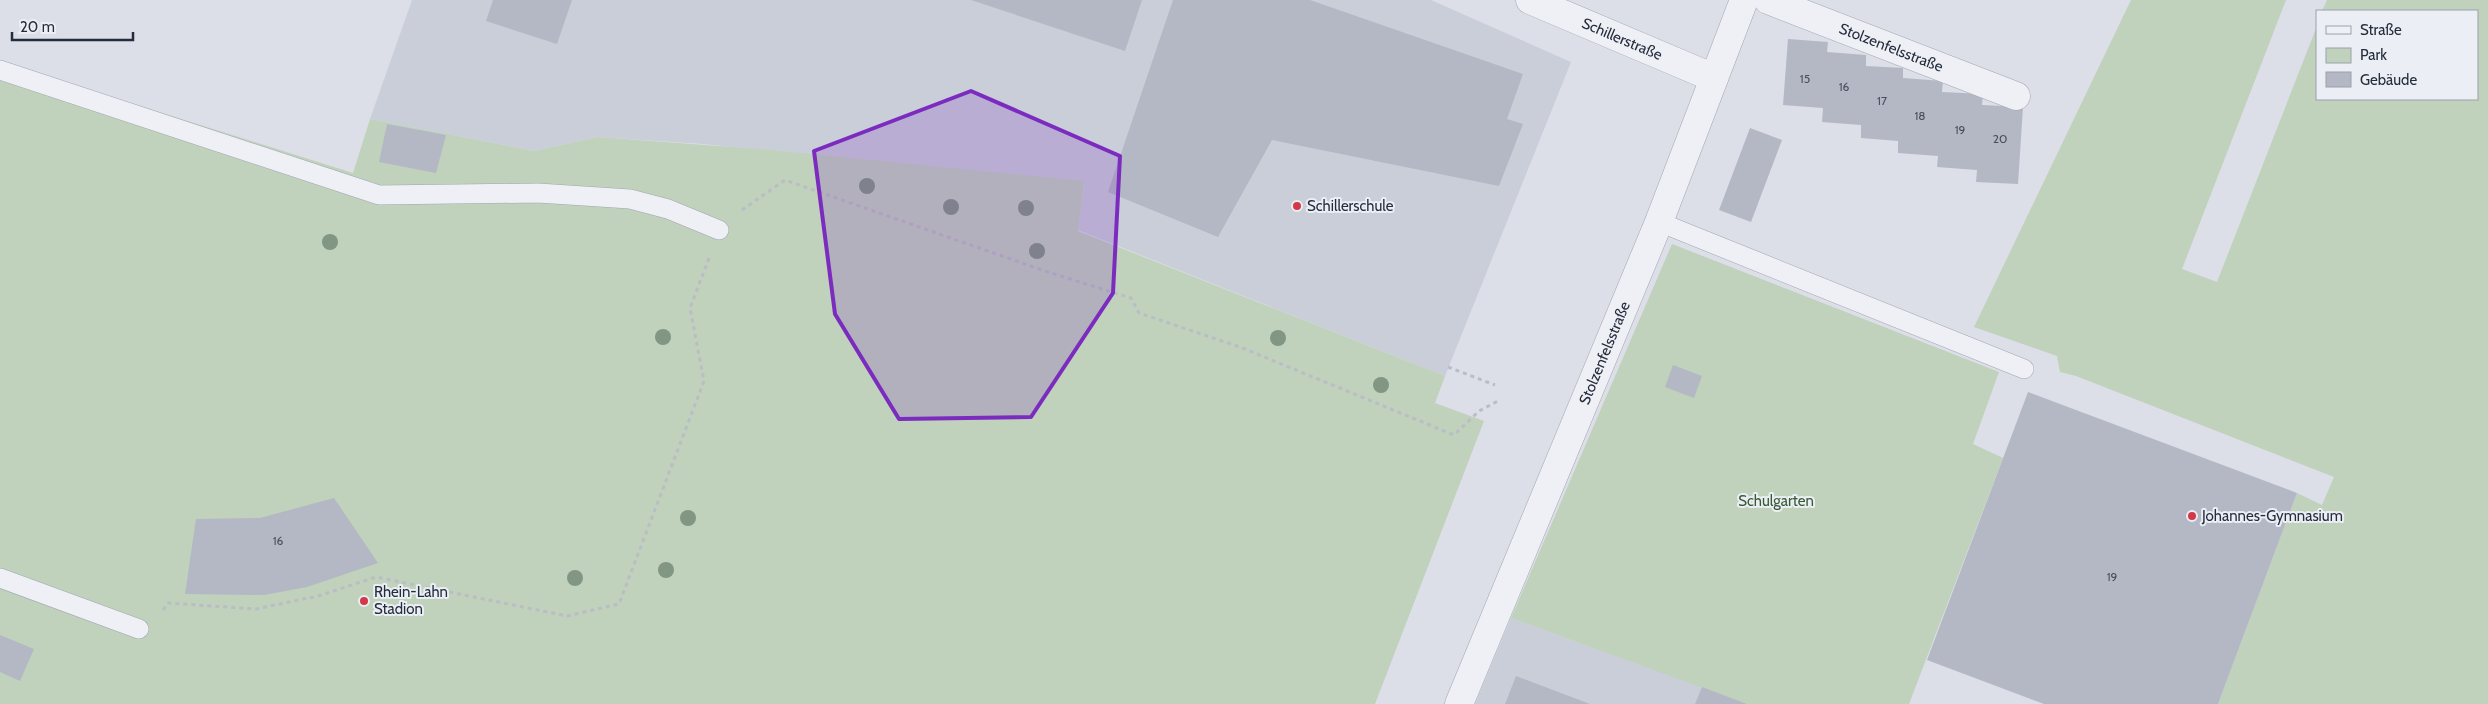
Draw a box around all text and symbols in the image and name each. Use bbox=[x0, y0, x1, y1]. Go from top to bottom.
scale bar bbox=[12, 10, 134, 42]
legend bbox=[2316, 10, 2478, 100]
street label: Schillerstraße bbox=[1579, 14, 1665, 64]
text: 20 m bbox=[20, 18, 55, 36]
street label: Stolzenfelsstraße bbox=[1837, 19, 1946, 76]
text: Straße bbox=[2360, 21, 2402, 39]
text: Park bbox=[2360, 46, 2387, 64]
house number: 15 bbox=[1800, 71, 1810, 86]
text: Gebäude bbox=[2360, 71, 2417, 89]
house number: 16 bbox=[1839, 79, 1850, 94]
house number: 17 bbox=[1877, 93, 1887, 108]
house number: 18 bbox=[1914, 108, 1926, 123]
house number: 19 bbox=[1955, 122, 1966, 137]
house number: 20 bbox=[1993, 131, 2007, 146]
place label: Schillerschule bbox=[1307, 197, 1394, 215]
marker: Schillerschule bbox=[1291, 200, 1303, 212]
street label: Stolzenfelsstraße bbox=[1575, 299, 1634, 407]
park label: Schulgarten bbox=[1738, 492, 1814, 510]
place label: Johannes-Gymnasium bbox=[2201, 507, 2343, 525]
marker: Johannes-Gymnasium bbox=[2186, 510, 2198, 522]
house number: 16 bbox=[273, 533, 284, 548]
house number: 19 bbox=[2107, 569, 2118, 584]
place label: Rhein-Lahn Stadion bbox=[374, 583, 448, 618]
marker: Rhein-Lahn Stadion bbox=[358, 595, 370, 607]

